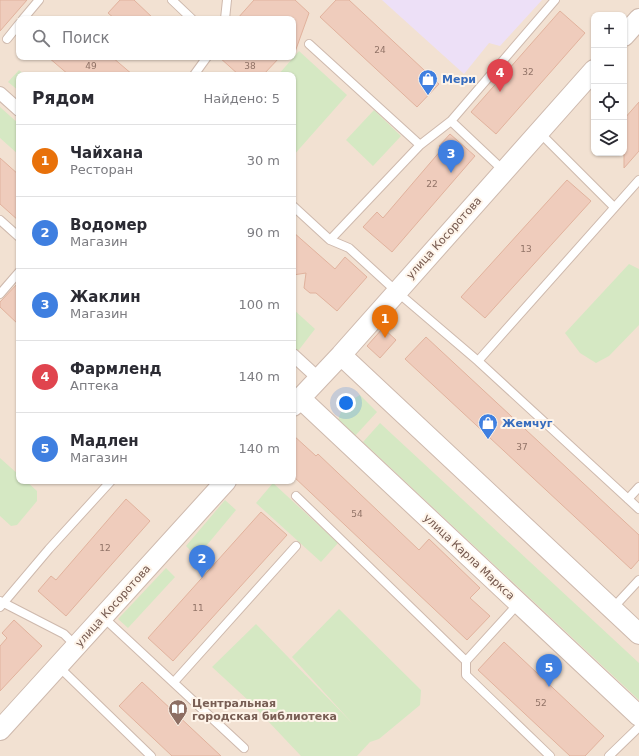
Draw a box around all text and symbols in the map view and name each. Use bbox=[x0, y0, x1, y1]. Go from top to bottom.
map controls bbox=[591, 12, 627, 156]
button: + bbox=[591, 12, 627, 48]
search box bbox=[16, 16, 296, 60]
icon: search bbox=[30, 27, 52, 49]
text: Поиск bbox=[62, 29, 110, 47]
house number: 24 bbox=[374, 45, 386, 55]
button: − bbox=[591, 48, 627, 84]
pin: 4 bbox=[487, 59, 513, 92]
house number: 49 bbox=[85, 61, 97, 71]
house number: 38 bbox=[244, 61, 256, 71]
house number: 32 bbox=[522, 67, 534, 77]
shop icon: Мери bbox=[417, 68, 439, 96]
place label: Мери bbox=[442, 73, 476, 86]
button: locate bbox=[591, 84, 627, 120]
text: Рядом bbox=[32, 88, 95, 108]
text: Найдено: 5 bbox=[204, 91, 280, 106]
button: layers bbox=[591, 120, 627, 156]
pin: 3 bbox=[438, 140, 464, 173]
text: Чайхана bbox=[70, 144, 143, 162]
text: 1 bbox=[40, 153, 50, 168]
text: 30 m bbox=[247, 153, 280, 168]
text: Ресторан bbox=[70, 162, 133, 177]
house number: 22 bbox=[426, 179, 438, 189]
street label: улица Косоротова bbox=[404, 194, 484, 282]
text: Водомер bbox=[70, 216, 147, 234]
text: 2 bbox=[40, 225, 50, 240]
text: 90 m bbox=[247, 225, 280, 240]
text: Магазин bbox=[70, 234, 128, 249]
house number: 13 bbox=[520, 244, 532, 254]
text: Жаклин bbox=[70, 288, 141, 306]
text: 3 bbox=[40, 297, 50, 312]
text: 100 m bbox=[238, 297, 280, 312]
pin: 1 bbox=[372, 305, 398, 338]
text: Магазин bbox=[70, 306, 128, 321]
text: Фармленд bbox=[70, 360, 162, 378]
text: 4 bbox=[40, 369, 50, 384]
text: 140 m bbox=[238, 369, 280, 384]
text: Аптека bbox=[70, 378, 119, 393]
your location bbox=[336, 393, 356, 413]
shop icon: Жемчуг bbox=[477, 412, 499, 440]
place label: Жемчуг bbox=[502, 417, 553, 430]
text: Мадлен bbox=[70, 432, 139, 450]
text: 5 bbox=[40, 441, 50, 456]
text: 140 m bbox=[238, 441, 280, 456]
house number: 37 bbox=[516, 442, 528, 452]
text: Магазин bbox=[70, 450, 128, 465]
house number: 54 bbox=[351, 509, 363, 519]
street label: улица Карла Маркса bbox=[421, 511, 517, 603]
house number: 12 bbox=[99, 543, 111, 553]
pin: 2 bbox=[189, 545, 215, 578]
street label: улица Косоротова bbox=[73, 562, 153, 650]
house number: 11 bbox=[192, 603, 204, 613]
pin: 5 bbox=[536, 654, 562, 687]
place label: Центральная городская библиотека bbox=[192, 697, 337, 723]
library icon: Центральная городская библиотека bbox=[167, 698, 189, 726]
house number: 52 bbox=[535, 698, 547, 708]

